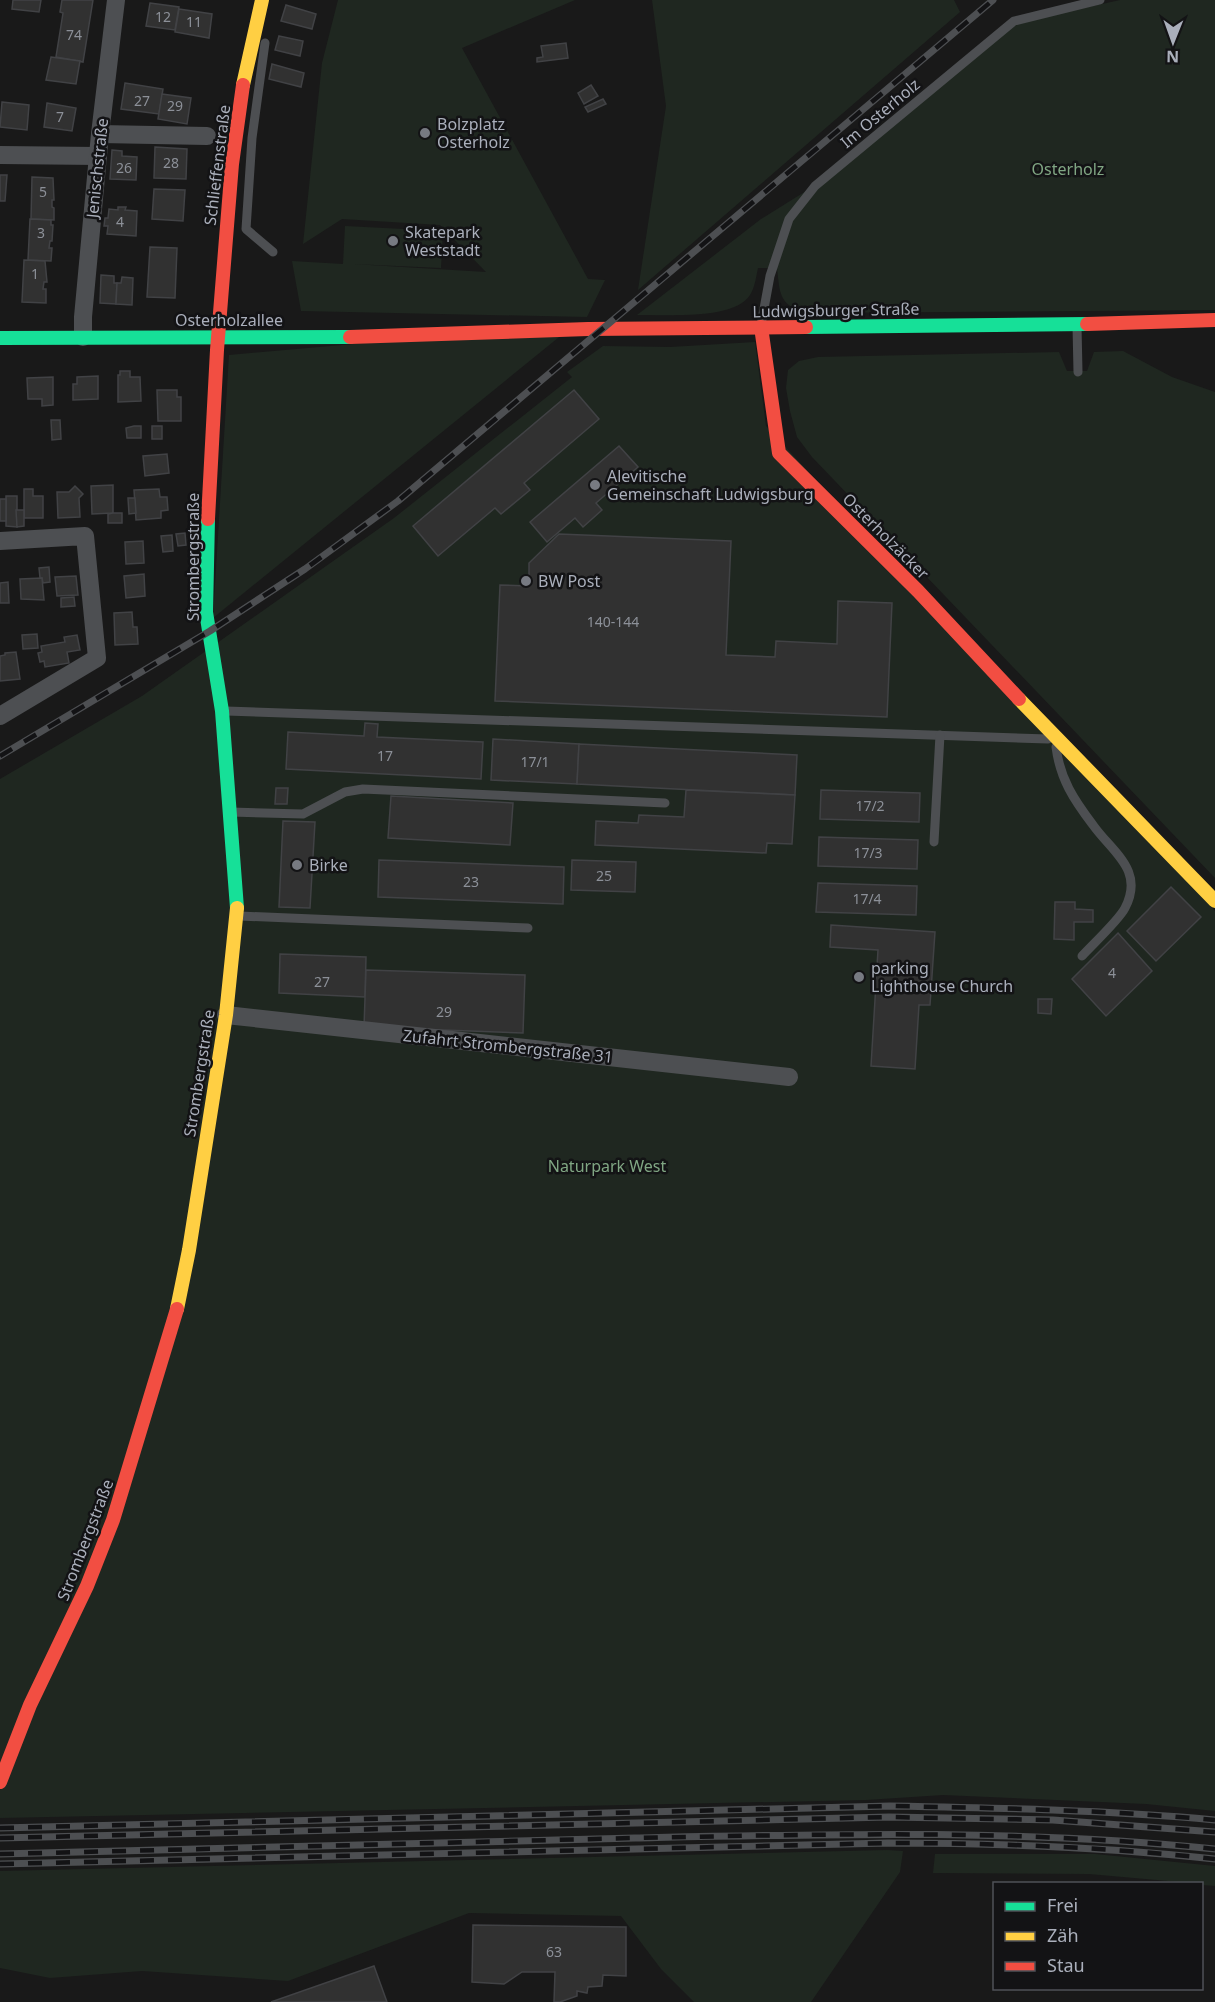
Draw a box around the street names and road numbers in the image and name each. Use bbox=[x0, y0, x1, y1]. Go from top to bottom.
street label: Im Osterholz bbox=[836, 73, 924, 153]
street label: Schlieffenstraße bbox=[199, 103, 235, 227]
street label: Jenischstraße bbox=[81, 117, 113, 221]
street label: Ludwigsburger Straße bbox=[752, 298, 920, 322]
street label: Osterholzallee bbox=[175, 309, 283, 331]
street label: Osterholzäcker bbox=[838, 488, 934, 584]
street label: Strombergstraße bbox=[182, 493, 204, 621]
street label: Strombergstraße bbox=[178, 1008, 220, 1138]
street label: Zufahrt Strombergstraße 31 bbox=[402, 1024, 614, 1068]
street label: Strombergstraße bbox=[52, 1476, 118, 1604]

